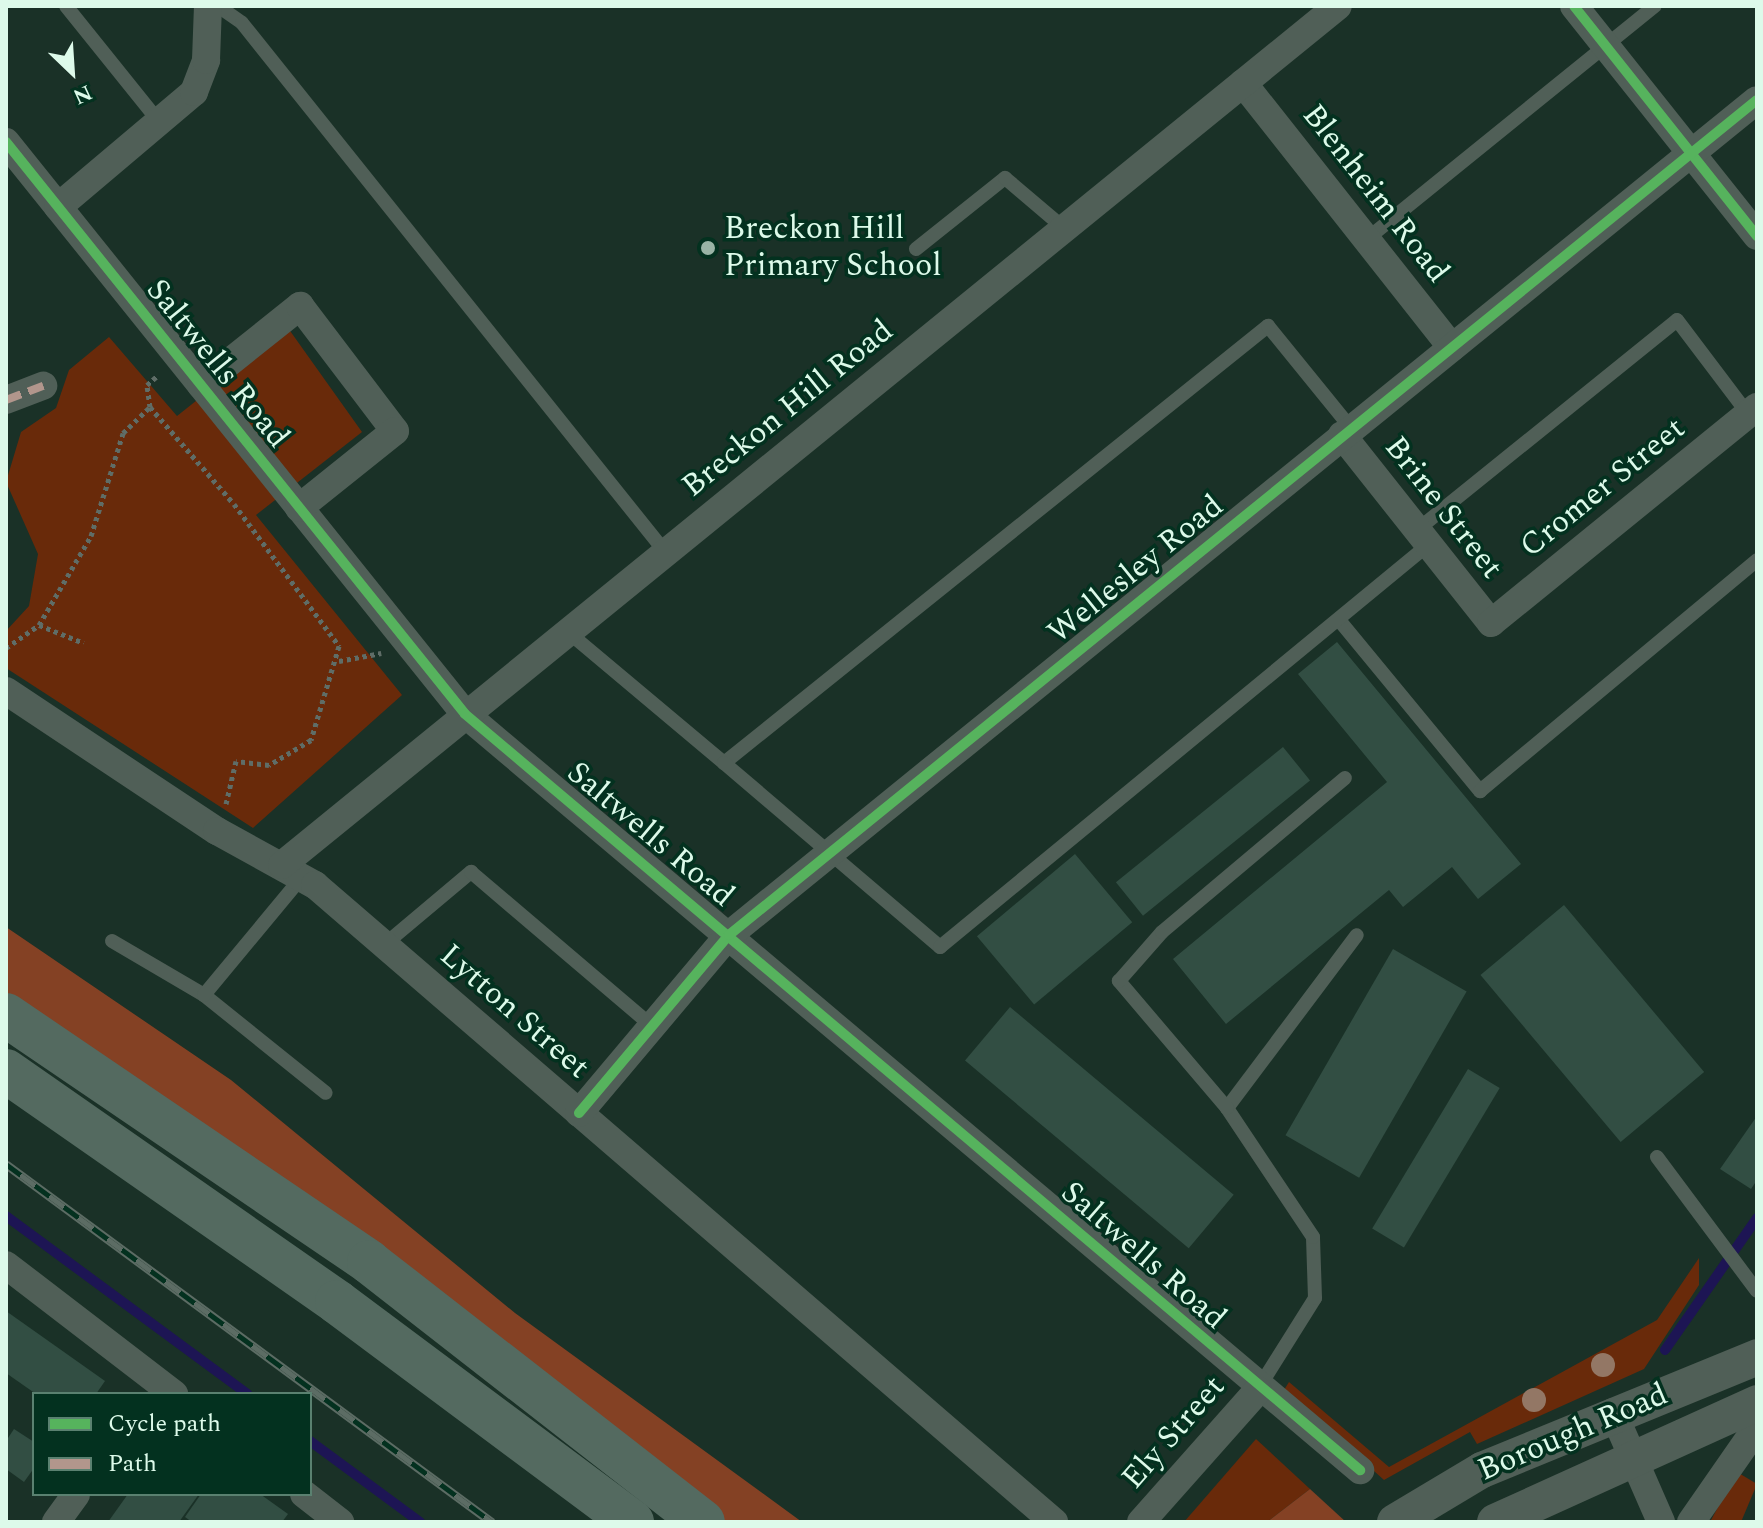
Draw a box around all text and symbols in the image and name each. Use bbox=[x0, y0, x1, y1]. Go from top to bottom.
north arrow bbox=[32, 32, 112, 112]
text: N bbox=[67, 75, 97, 113]
street label: Blenheim Road bbox=[1293, 97, 1457, 291]
place label: Breckon Hill Primary School bbox=[724, 211, 942, 286]
marker: Breckon Hill Primary School bbox=[699, 239, 717, 257]
street label: Saltwells Road bbox=[137, 272, 297, 456]
street label: Breckon Hill Road bbox=[675, 312, 901, 506]
street label: Cromer Street bbox=[1513, 410, 1693, 566]
street label: Brine Street bbox=[1376, 429, 1510, 587]
street label: Wellesley Road bbox=[1040, 488, 1232, 652]
street label: Saltwells Road bbox=[559, 754, 741, 916]
street label: Lytton Street bbox=[431, 937, 597, 1087]
street label: Saltwells Road bbox=[1053, 1174, 1233, 1338]
street label: Ely Street bbox=[1114, 1368, 1234, 1498]
street label: Borough Road bbox=[1472, 1376, 1674, 1490]
legend bbox=[32, 1392, 312, 1496]
text: Cycle path bbox=[108, 1406, 221, 1442]
text: Path bbox=[108, 1446, 157, 1482]

